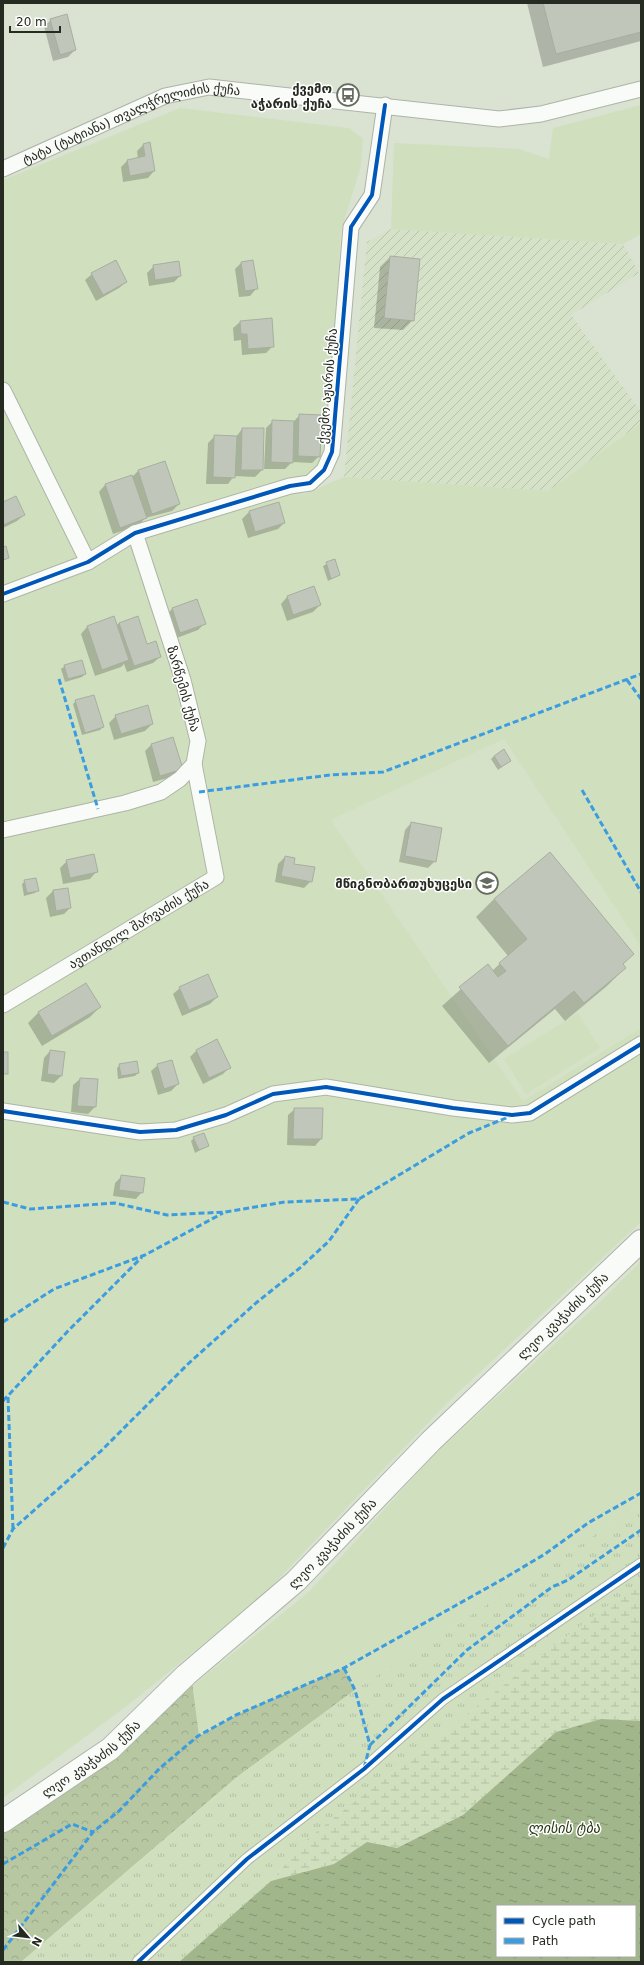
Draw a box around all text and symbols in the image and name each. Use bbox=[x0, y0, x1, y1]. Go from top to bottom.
scale bar bbox=[10, 8, 60, 34]
text: 20 m bbox=[16, 15, 47, 29]
street label: ტატა (ტატიანა) თვალჭრელიძის ქუჩა bbox=[20, 80, 241, 167]
place label: ქვემო აჭარის ქუჩა bbox=[251, 81, 332, 111]
bus stop icon: ქვემო აჭარის ქუჩა bbox=[335, 82, 361, 108]
street label: ქვემო აჟარის ქუჩა bbox=[315, 328, 340, 444]
street label: ზარწემის ქუჩა bbox=[164, 645, 203, 734]
school or university icon: მწიგნობართუხუცესი bbox=[474, 870, 500, 896]
street label: ავთანდილ შარვაძის ქუჩა bbox=[66, 876, 211, 972]
place label: მწიგნობართუხუცესი bbox=[335, 876, 472, 891]
street label: ლეო კვაჭაძის ქუჩა bbox=[515, 1269, 611, 1363]
street label: ლეო კვაჭაძის ქუჩა bbox=[286, 1496, 379, 1592]
street label: ლეო კვაჭაძის ქუჩა bbox=[39, 1717, 143, 1801]
water label: ლისის ტბა bbox=[528, 1820, 601, 1836]
legend bbox=[496, 1905, 636, 1957]
text: Cycle path bbox=[532, 1914, 596, 1928]
north arrow bbox=[8, 1917, 48, 1957]
text: N bbox=[28, 1934, 44, 1949]
text: Path bbox=[532, 1934, 558, 1948]

